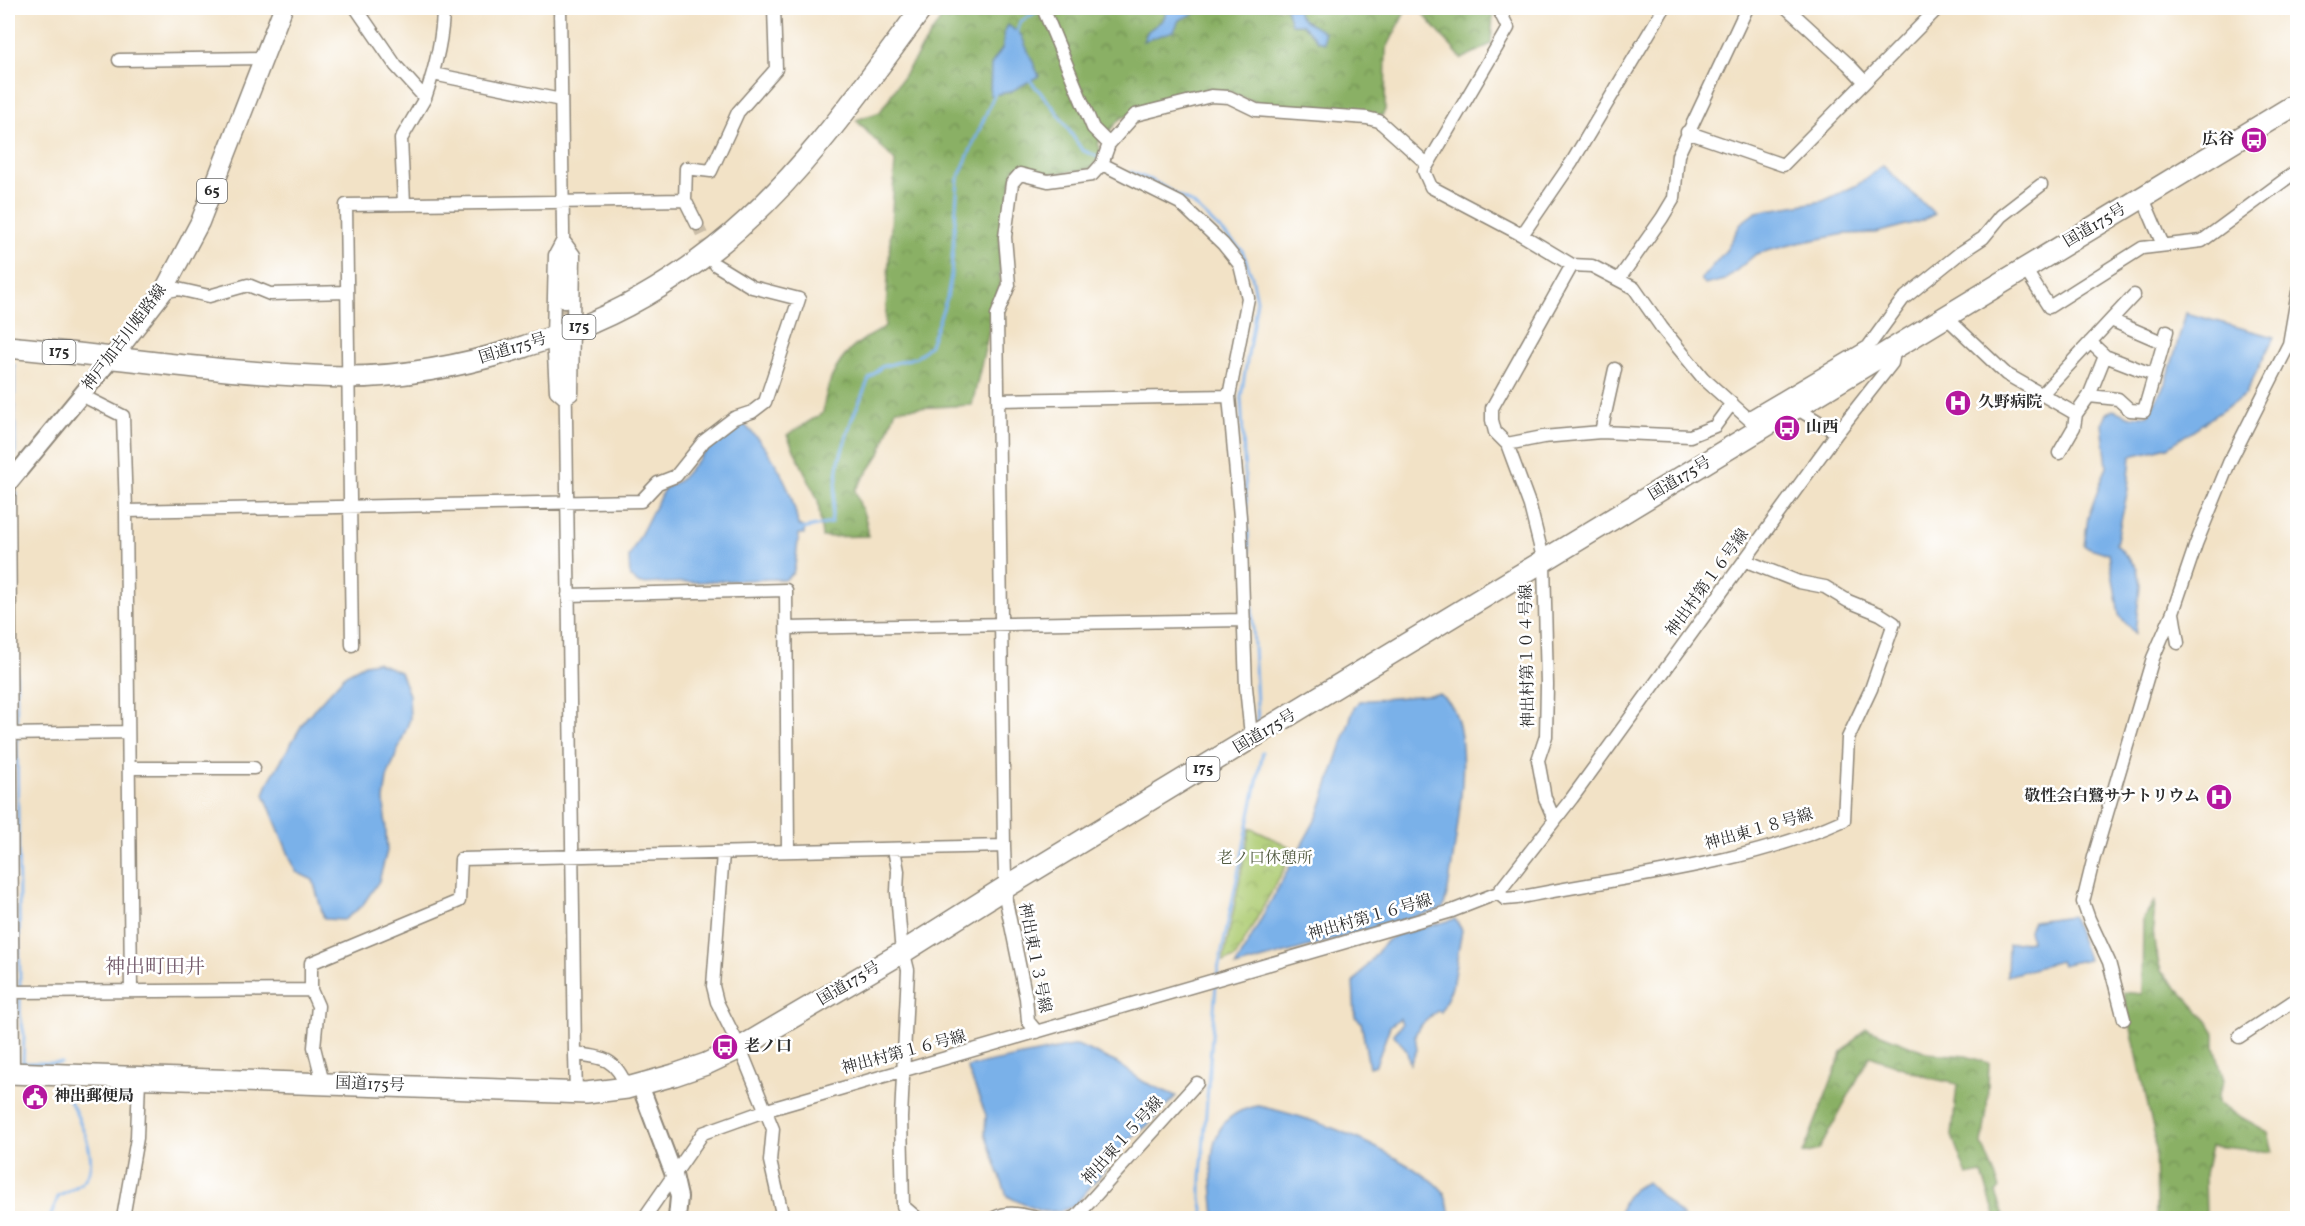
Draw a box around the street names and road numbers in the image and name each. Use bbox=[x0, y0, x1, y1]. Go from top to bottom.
road number: 65 bbox=[197, 179, 227, 203]
street label: 国道175号 bbox=[2059, 199, 2131, 253]
street label: 神戸加古川姫路線 bbox=[78, 280, 172, 396]
road number: 175 bbox=[562, 315, 596, 339]
street label: 国道175号 bbox=[476, 328, 550, 370]
road number: 175 bbox=[42, 340, 76, 364]
street label: 国道175号 bbox=[1644, 452, 1716, 506]
street label: 神出村第１６号線 bbox=[1661, 525, 1755, 641]
street label: 神出村第１０４号線 bbox=[1516, 584, 1540, 728]
street label: 国道175号 bbox=[1229, 705, 1301, 759]
road number: 175 bbox=[1186, 757, 1220, 781]
street label: 神出東１８号線 bbox=[1702, 804, 1816, 856]
street label: 神出村第１６号線 bbox=[1305, 890, 1435, 946]
street label: 神出東１３号線 bbox=[1013, 901, 1055, 1015]
street label: 国道175号 bbox=[813, 957, 885, 1011]
street label: 神出村第１６号線 bbox=[839, 1026, 969, 1080]
street label: 国道175号 bbox=[335, 1073, 405, 1097]
street label: 神出東１５号線 bbox=[1077, 1092, 1169, 1190]

